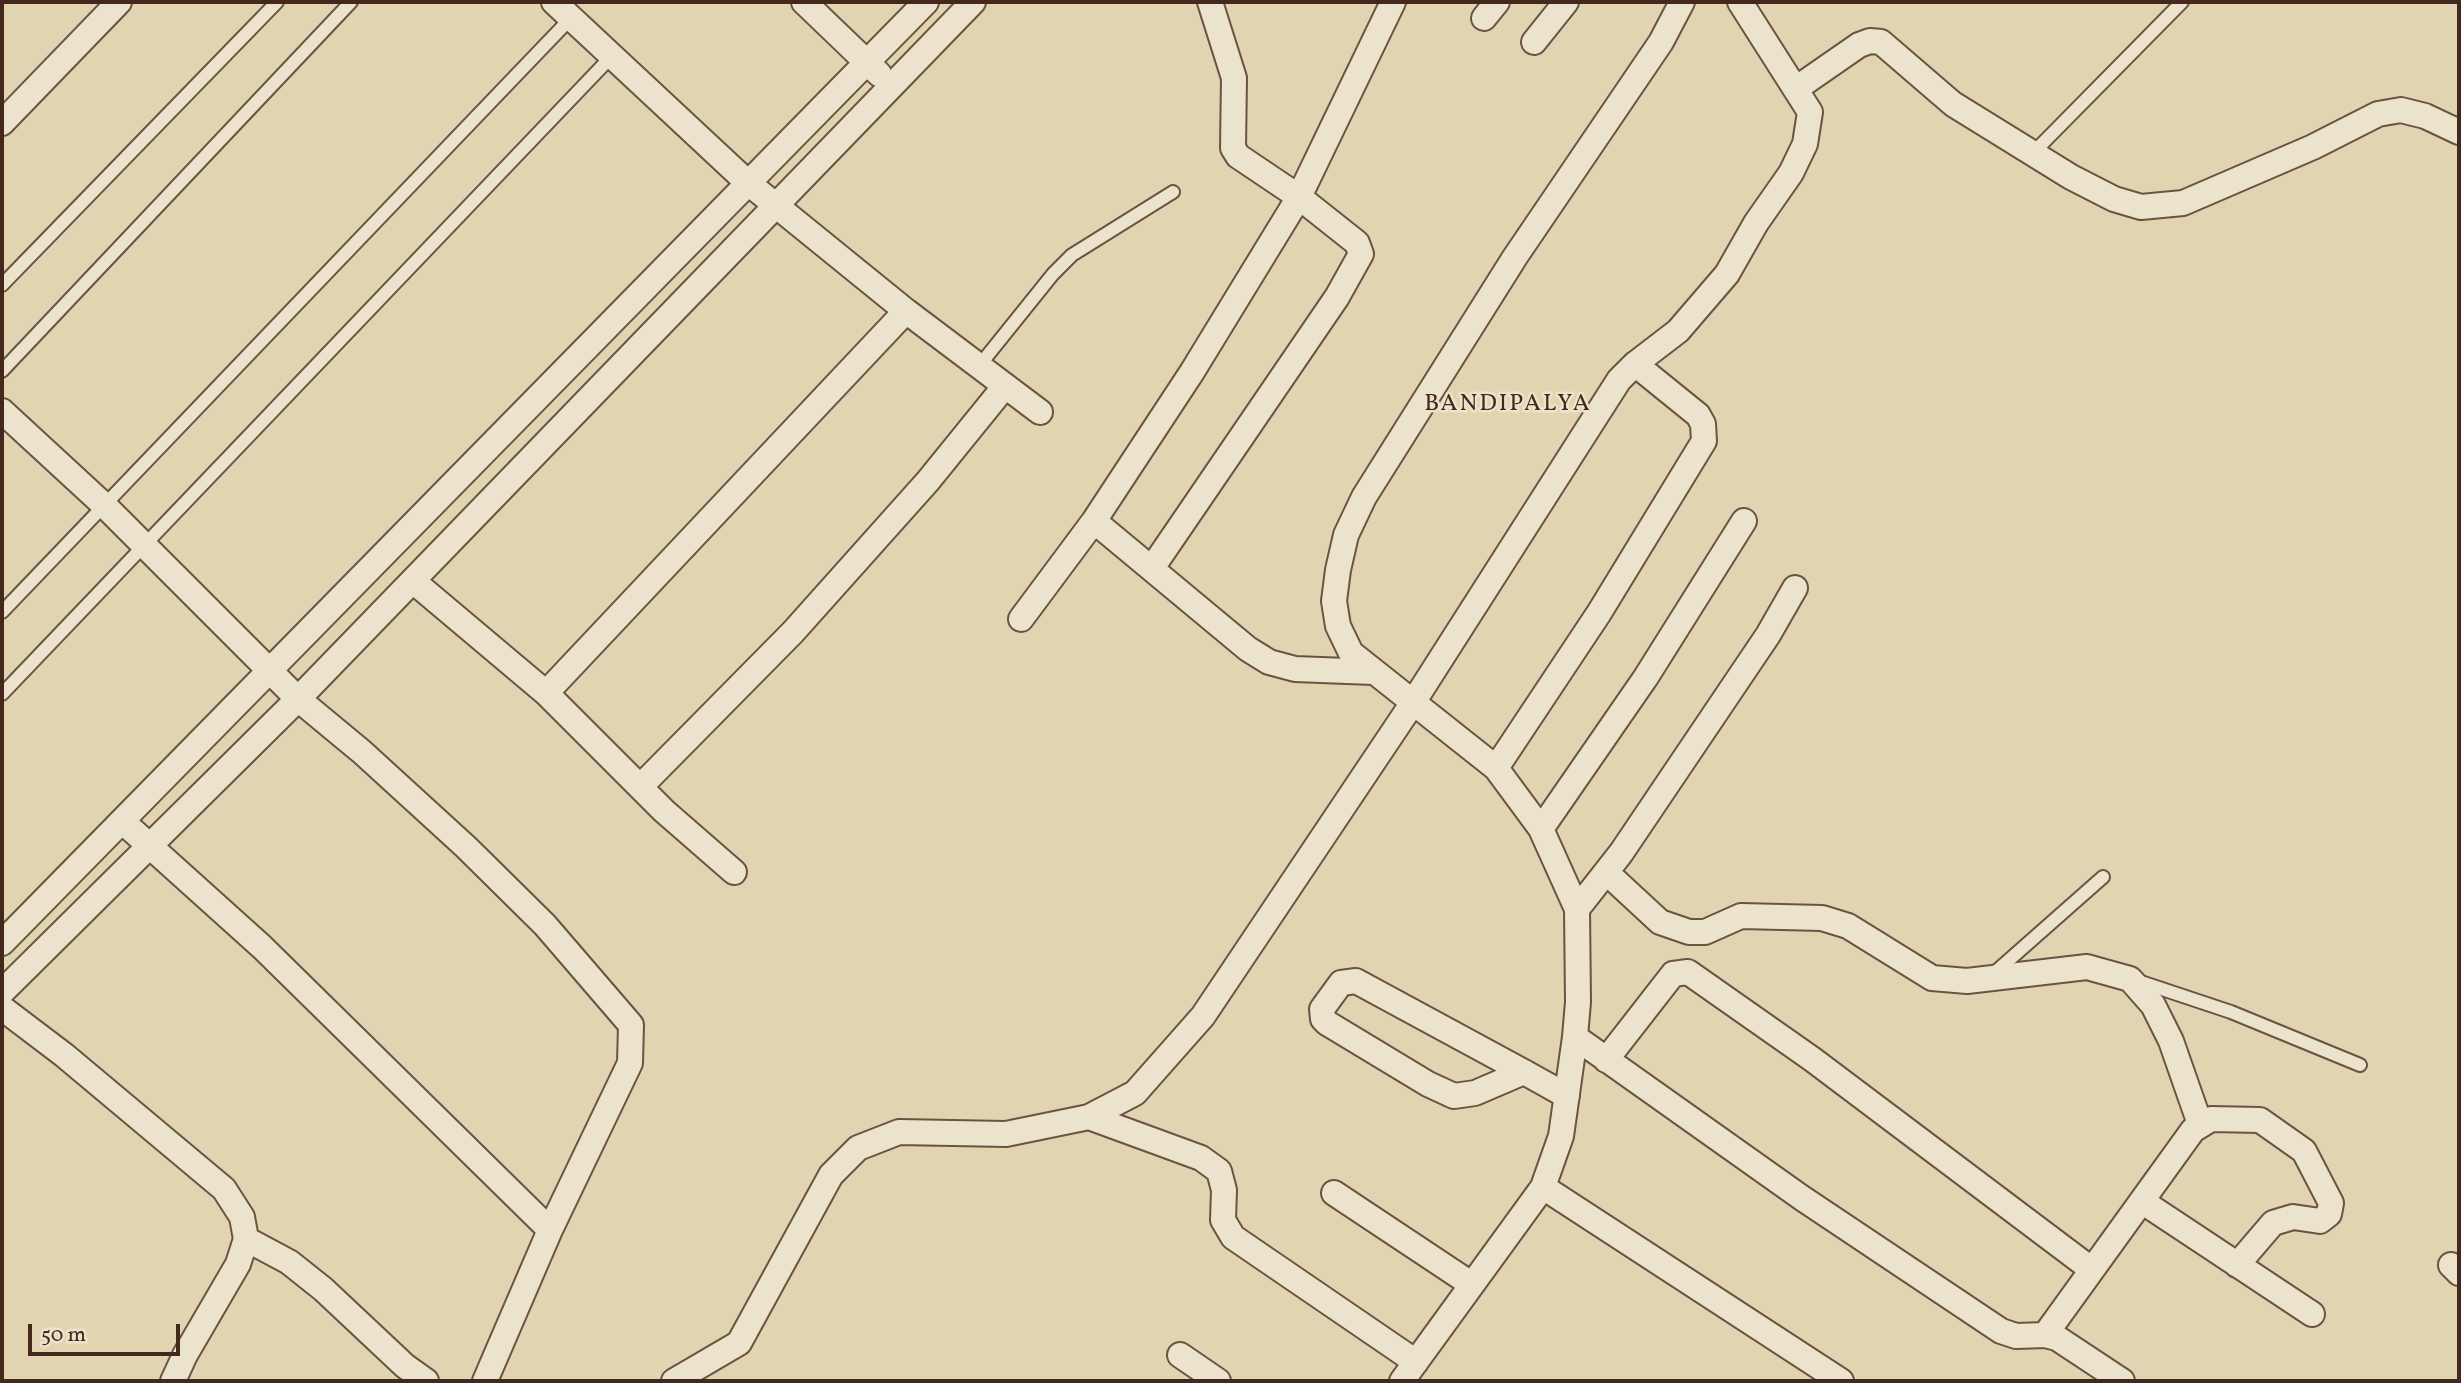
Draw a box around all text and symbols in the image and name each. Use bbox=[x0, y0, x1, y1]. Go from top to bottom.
district label: BANDIPALYA bbox=[1426, 392, 1590, 420]
scale bar bbox=[32, 1310, 184, 1354]
text: 50 m bbox=[41, 1321, 86, 1350]

